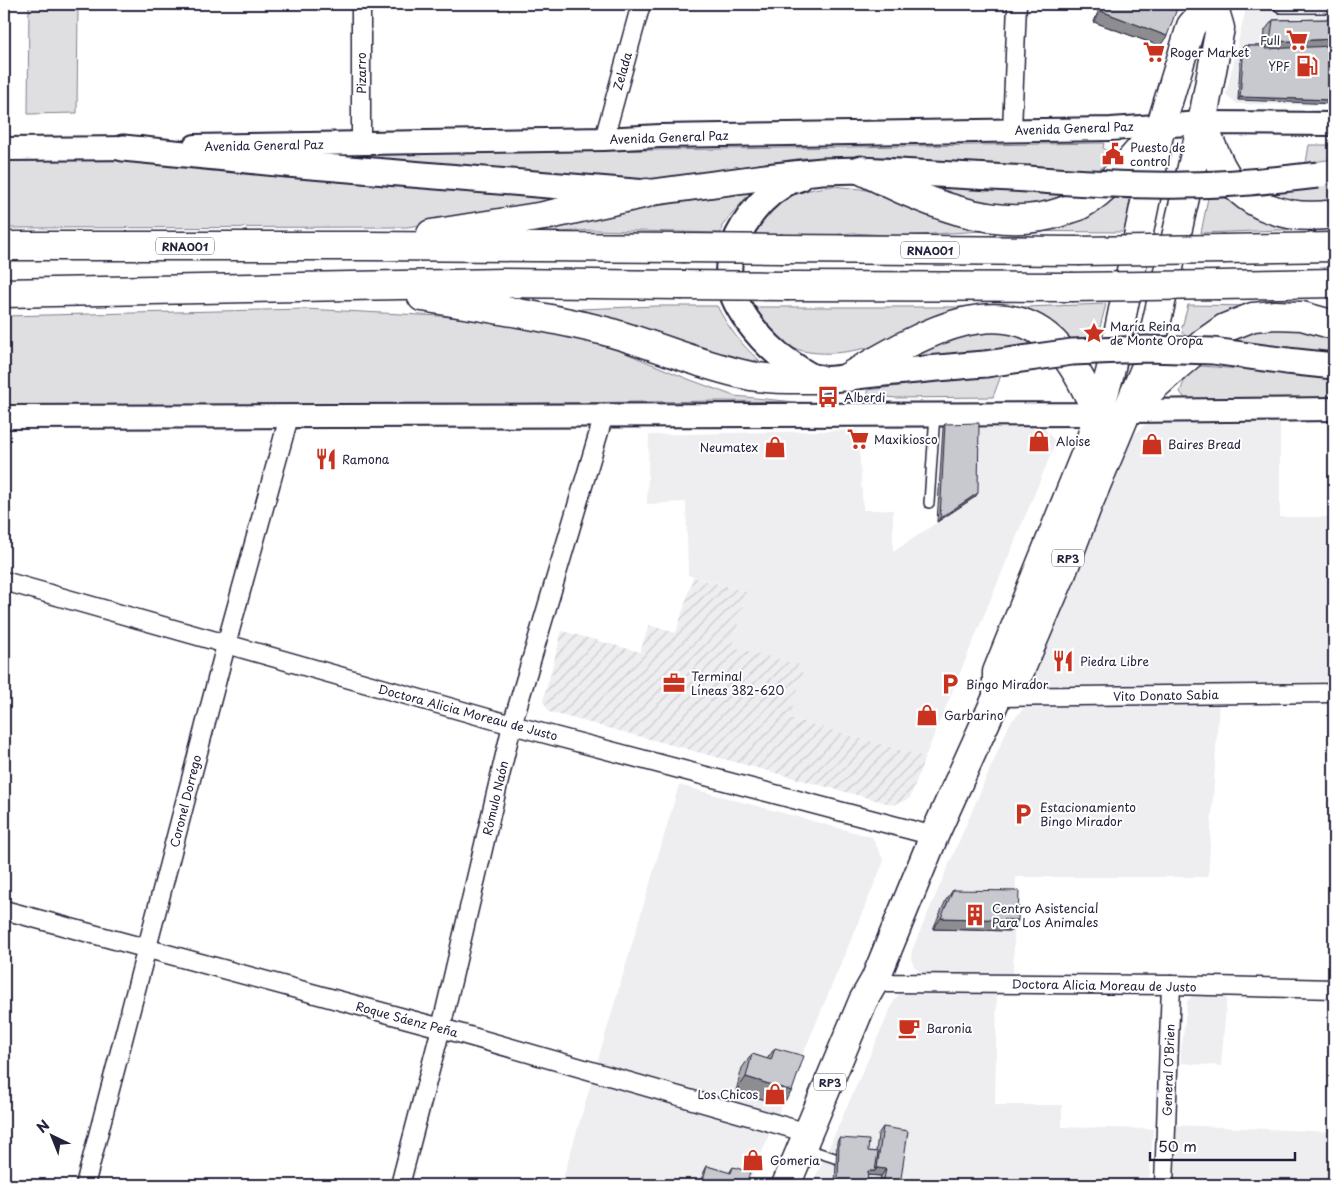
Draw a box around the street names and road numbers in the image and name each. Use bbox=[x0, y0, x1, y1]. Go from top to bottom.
street label: Zelada bbox=[608, 49, 636, 92]
street label: Pizarro bbox=[352, 52, 370, 94]
street label: Avenida General Paz bbox=[1014, 117, 1134, 139]
street label: Avenida General Paz bbox=[609, 126, 729, 148]
street label: Avenida General Paz bbox=[204, 135, 324, 155]
road number: RNA001 bbox=[156, 238, 214, 255]
road number: RNA001 bbox=[901, 242, 959, 258]
road number: RP3 bbox=[1052, 550, 1084, 566]
street label: Doctora Alicia Moreau de Justo bbox=[376, 679, 560, 745]
street label: Vito Donato Sabia bbox=[1113, 685, 1220, 705]
street label: Coronel Dorrego bbox=[165, 753, 205, 849]
street label: Rómulo Naón bbox=[478, 759, 512, 837]
street label: Doctora Alicia Moreau de Justo bbox=[1011, 974, 1197, 996]
street label: Roque Sáenz Peña bbox=[354, 997, 460, 1041]
street label: General O'Brien bbox=[1157, 1024, 1179, 1116]
road number: RP3 bbox=[814, 1074, 846, 1090]

